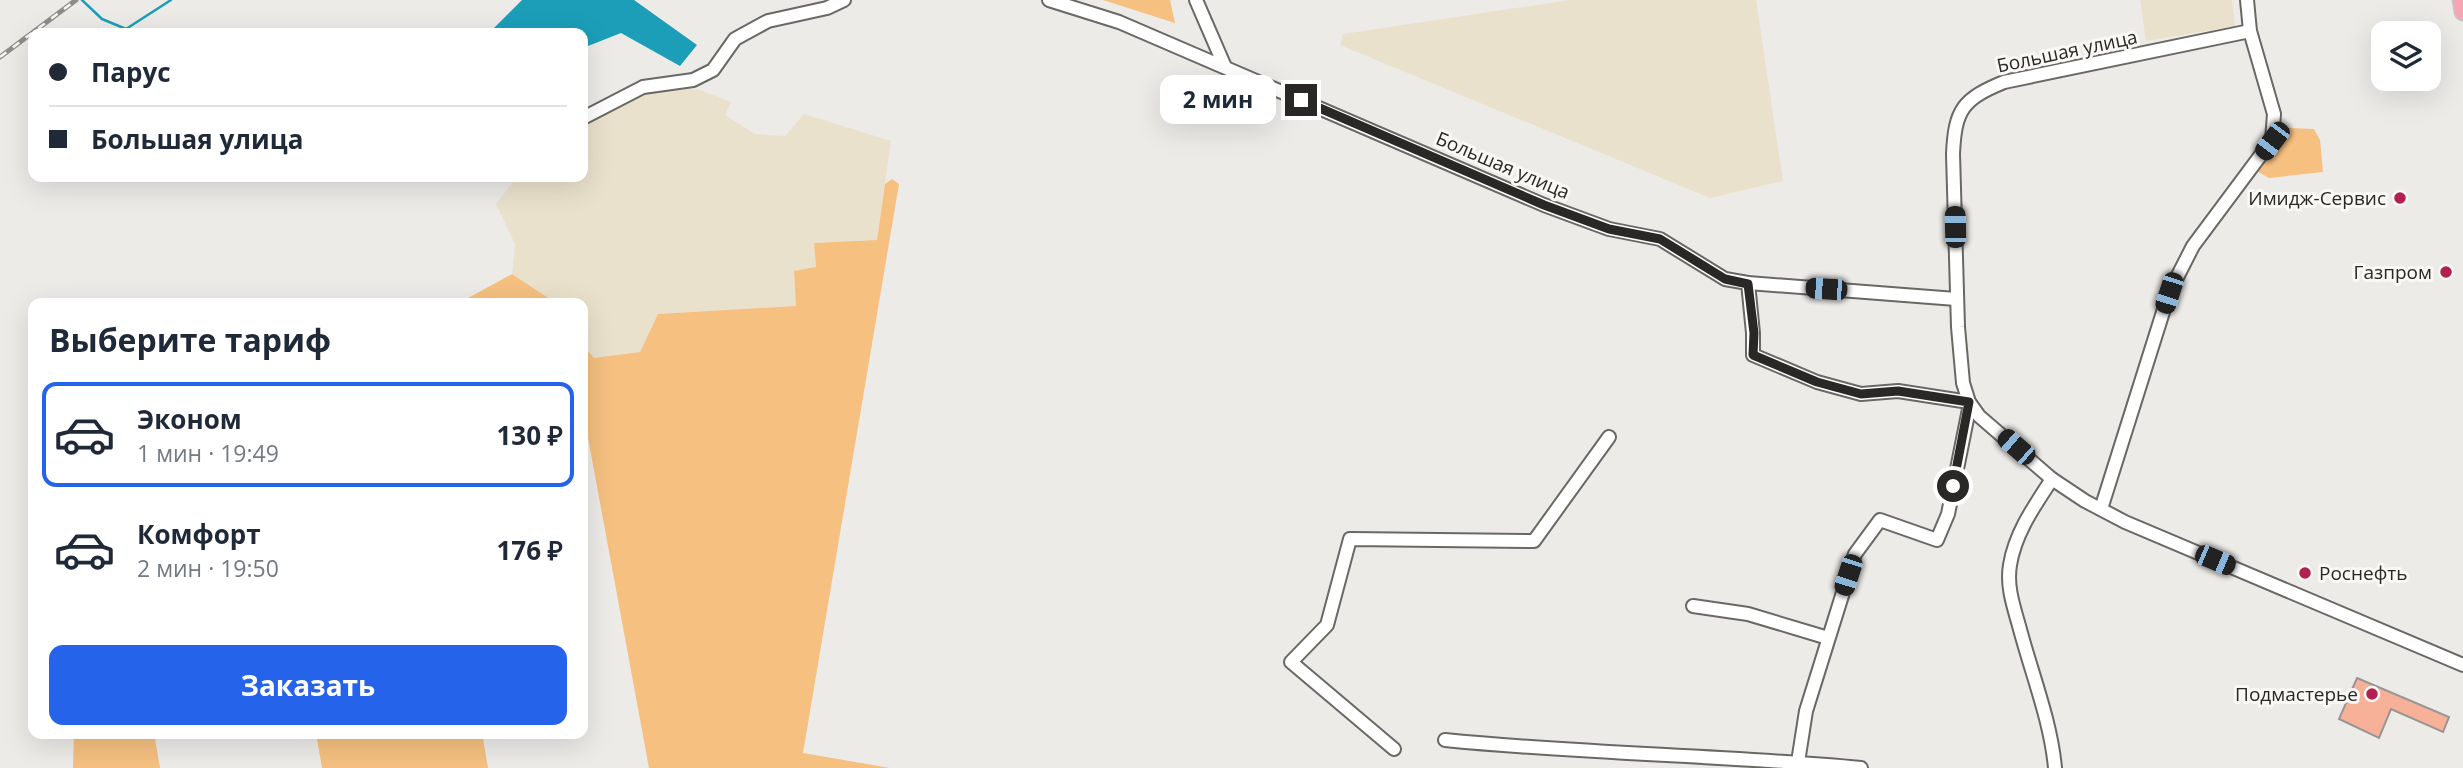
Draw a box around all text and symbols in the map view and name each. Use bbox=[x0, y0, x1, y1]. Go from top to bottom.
map controls bbox=[2371, 21, 2441, 91]
button: layers bbox=[2371, 21, 2441, 91]
street label: Большая улица bbox=[1994, 23, 2140, 79]
text: Парус bbox=[91, 54, 171, 90]
callout: 2 мин bbox=[1161, 76, 1276, 124]
text: 2 мин bbox=[1183, 83, 1253, 115]
route end bbox=[1285, 84, 1317, 116]
car bbox=[2251, 118, 2294, 164]
text: Большая улица bbox=[91, 121, 303, 157]
street label: Большая улица bbox=[1432, 125, 1574, 205]
place label: Имидж-Сервис bbox=[2248, 185, 2386, 211]
marker: Имидж-Сервис bbox=[2392, 190, 2408, 206]
car bbox=[1945, 206, 1966, 248]
place label: Газпром bbox=[2354, 259, 2432, 285]
marker: Газпром bbox=[2438, 264, 2454, 280]
car bbox=[2153, 270, 2186, 316]
car bbox=[1805, 277, 1848, 301]
text: Выберите тариф bbox=[49, 318, 331, 361]
text: Эконом bbox=[137, 401, 242, 437]
icon: car bbox=[53, 403, 116, 466]
text: 130 ₽ bbox=[497, 417, 563, 453]
car bbox=[1994, 425, 2039, 469]
text: 1 мин · 19:49 bbox=[137, 437, 279, 469]
route start bbox=[1937, 470, 1969, 502]
text: Комфорт bbox=[137, 516, 261, 552]
icon: car bbox=[53, 518, 116, 581]
text: 176 ₽ bbox=[497, 532, 563, 568]
car bbox=[2192, 542, 2239, 578]
text: 2 мин · 19:50 bbox=[137, 552, 279, 584]
car bbox=[1832, 552, 1865, 598]
place label: Роснефть bbox=[2319, 560, 2407, 586]
marker: Роснефть bbox=[2297, 565, 2313, 581]
button: Заказать bbox=[49, 645, 567, 725]
place label: Подмастерье bbox=[2235, 681, 2358, 707]
marker: Подмастерье bbox=[2364, 686, 2380, 702]

